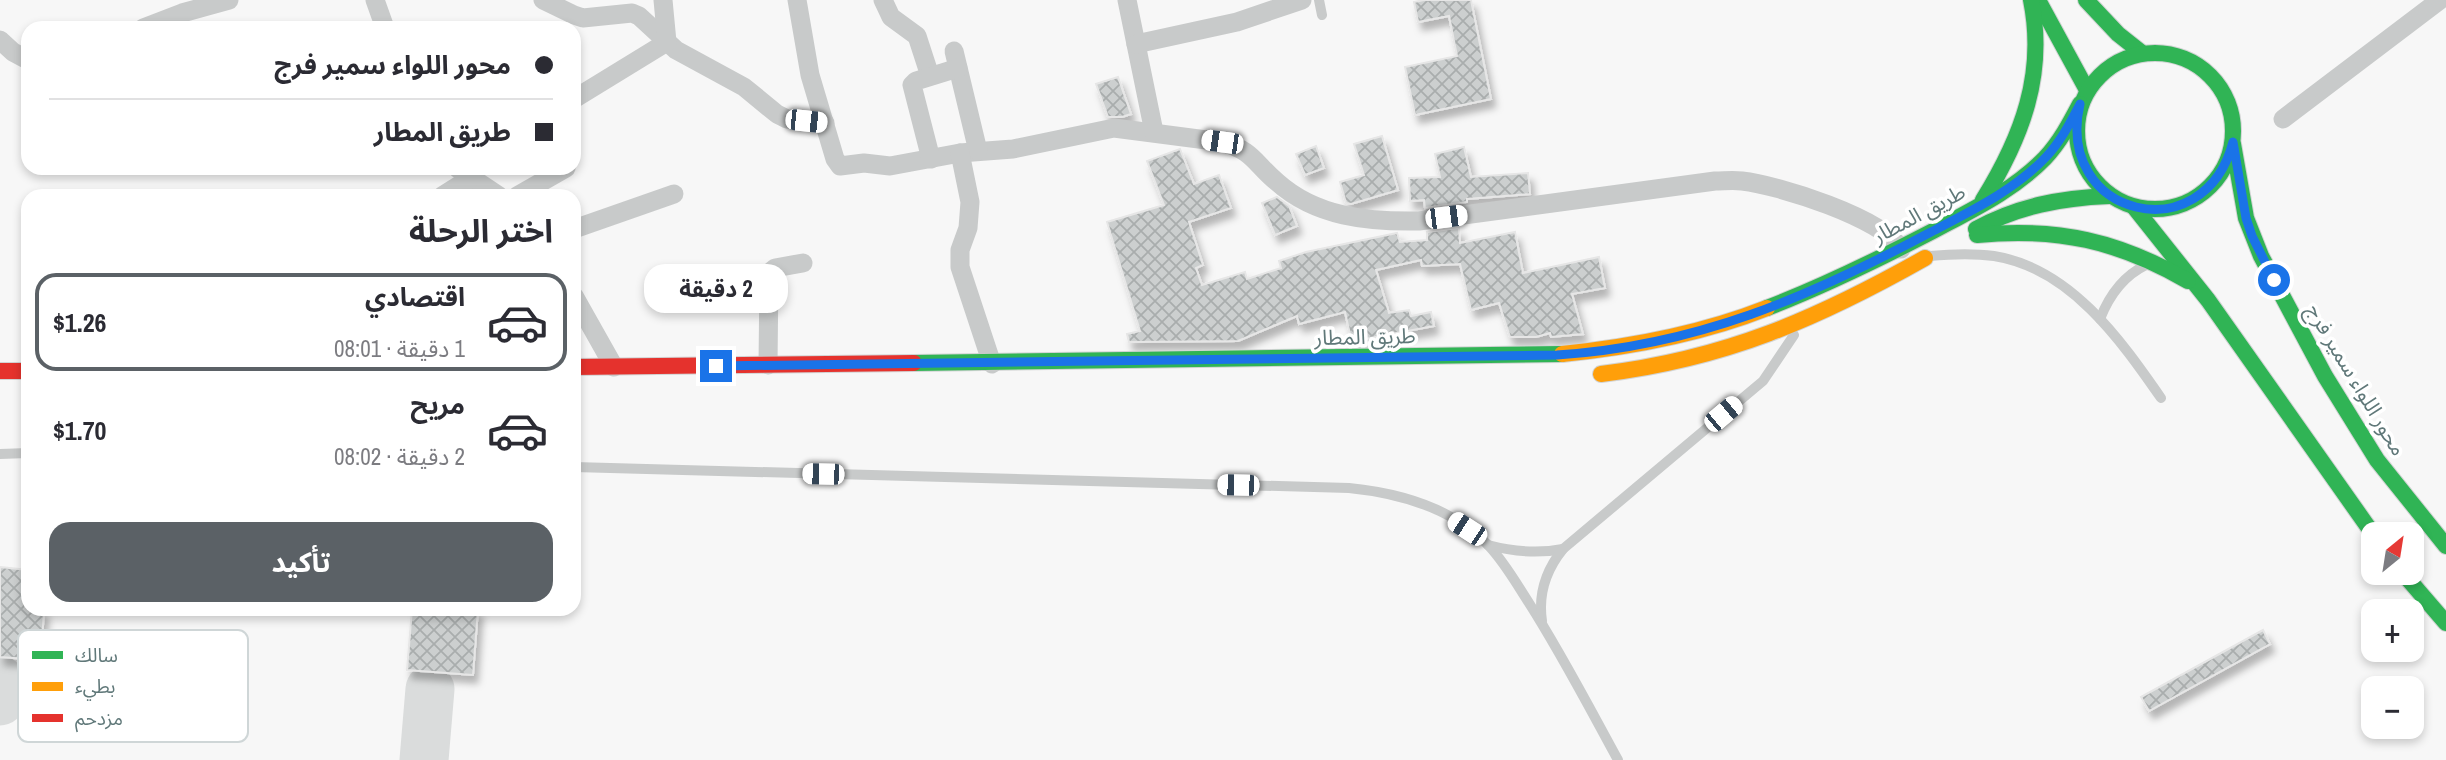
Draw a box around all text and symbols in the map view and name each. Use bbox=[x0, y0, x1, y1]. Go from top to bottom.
text: محور اللواء سمير فرج bbox=[274, 47, 511, 82]
car bbox=[785, 108, 828, 134]
text: طريق المطار bbox=[374, 114, 511, 149]
car bbox=[1200, 129, 1245, 155]
street label: طريق المطار bbox=[1866, 177, 1970, 251]
car bbox=[1424, 204, 1469, 230]
text: اختر الرحلة bbox=[409, 209, 553, 252]
callout: 2 دقيقة bbox=[644, 264, 788, 314]
route start bbox=[2258, 264, 2290, 296]
text: 2 دقيقة bbox=[679, 273, 753, 304]
text: اقتصادي bbox=[365, 279, 465, 314]
icon: car bbox=[486, 291, 549, 354]
street label: محور اللواء سمير فرج bbox=[2299, 298, 2413, 462]
text: $1.26 bbox=[53, 305, 106, 340]
street label: طريق المطار bbox=[1313, 321, 1416, 352]
text: 1 دقيقة · 08:01 bbox=[334, 333, 465, 364]
route end bbox=[700, 350, 732, 382]
text: مريح bbox=[410, 387, 465, 422]
car bbox=[1701, 392, 1746, 436]
icon: car bbox=[486, 399, 549, 462]
text: $1.70 bbox=[53, 413, 106, 448]
text: 2 دقيقة · 08:02 bbox=[334, 441, 465, 472]
car bbox=[802, 463, 845, 485]
car bbox=[1217, 474, 1260, 496]
car bbox=[1444, 509, 1491, 549]
button: تأكيد bbox=[49, 522, 553, 602]
north arrow bbox=[2361, 522, 2424, 584]
map controls bbox=[2361, 522, 2424, 739]
button: + bbox=[2361, 599, 2424, 662]
legend bbox=[18, 630, 248, 742]
text: سالك bbox=[75, 642, 118, 668]
text: بطيء bbox=[75, 673, 115, 701]
button: − bbox=[2361, 676, 2424, 739]
text: مزدحم bbox=[75, 705, 123, 733]

